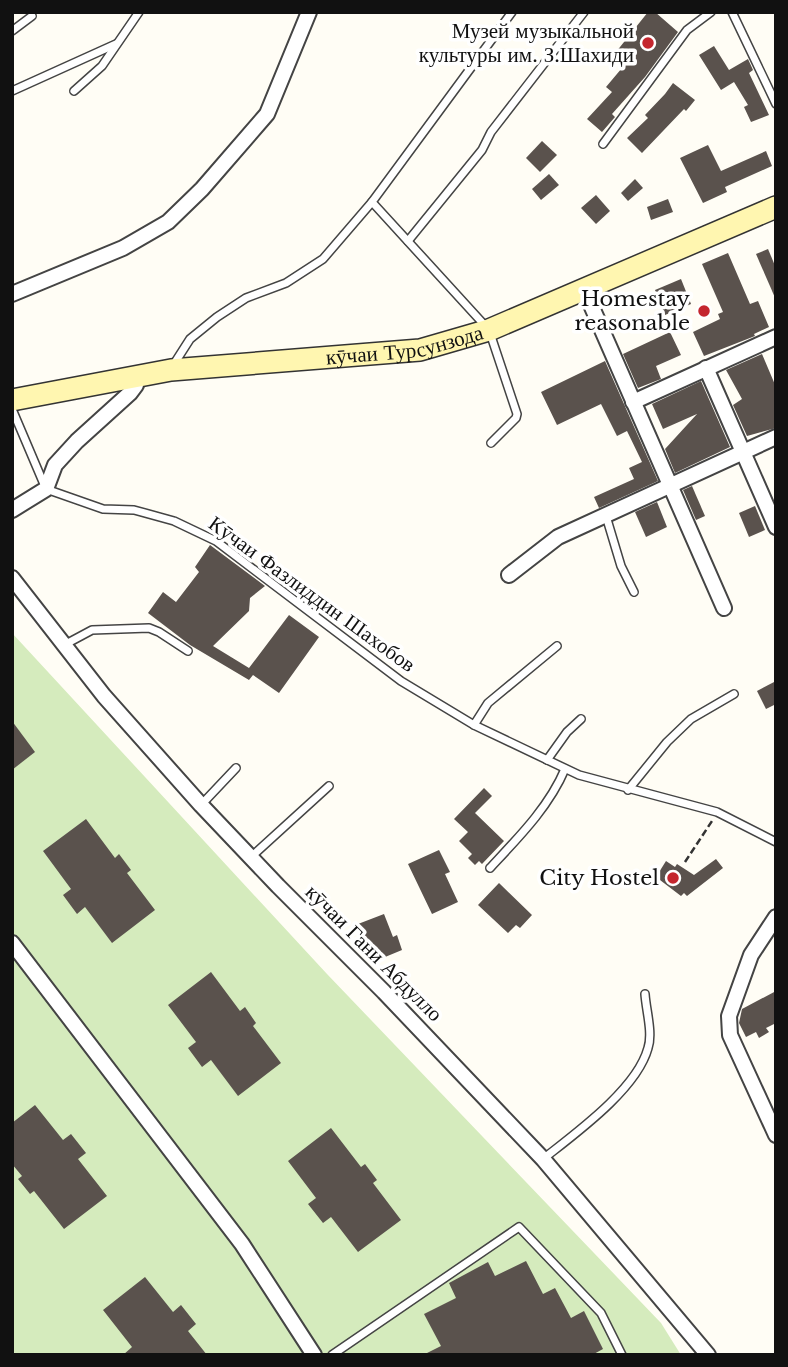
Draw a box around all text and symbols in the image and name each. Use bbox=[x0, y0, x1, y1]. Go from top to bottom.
place label: Музей музыкальной культуры им. З.Шахиди bbox=[419, 18, 634, 68]
marker: Музей музыкальной культуры им. З.Шахиди bbox=[640, 35, 656, 51]
place label: Homestay reasonable bbox=[575, 286, 691, 336]
marker: Homestay reasonable bbox=[696, 303, 712, 319]
street label: кӯчаи Турсунзода bbox=[325, 319, 487, 371]
street label: Кӯчаи Фазлиддин Шахобов bbox=[204, 510, 421, 678]
place label: City Hostel bbox=[539, 865, 659, 891]
marker: City Hostel bbox=[665, 870, 681, 886]
street label: кӯчаи Гани Абдулло bbox=[300, 879, 448, 1027]

